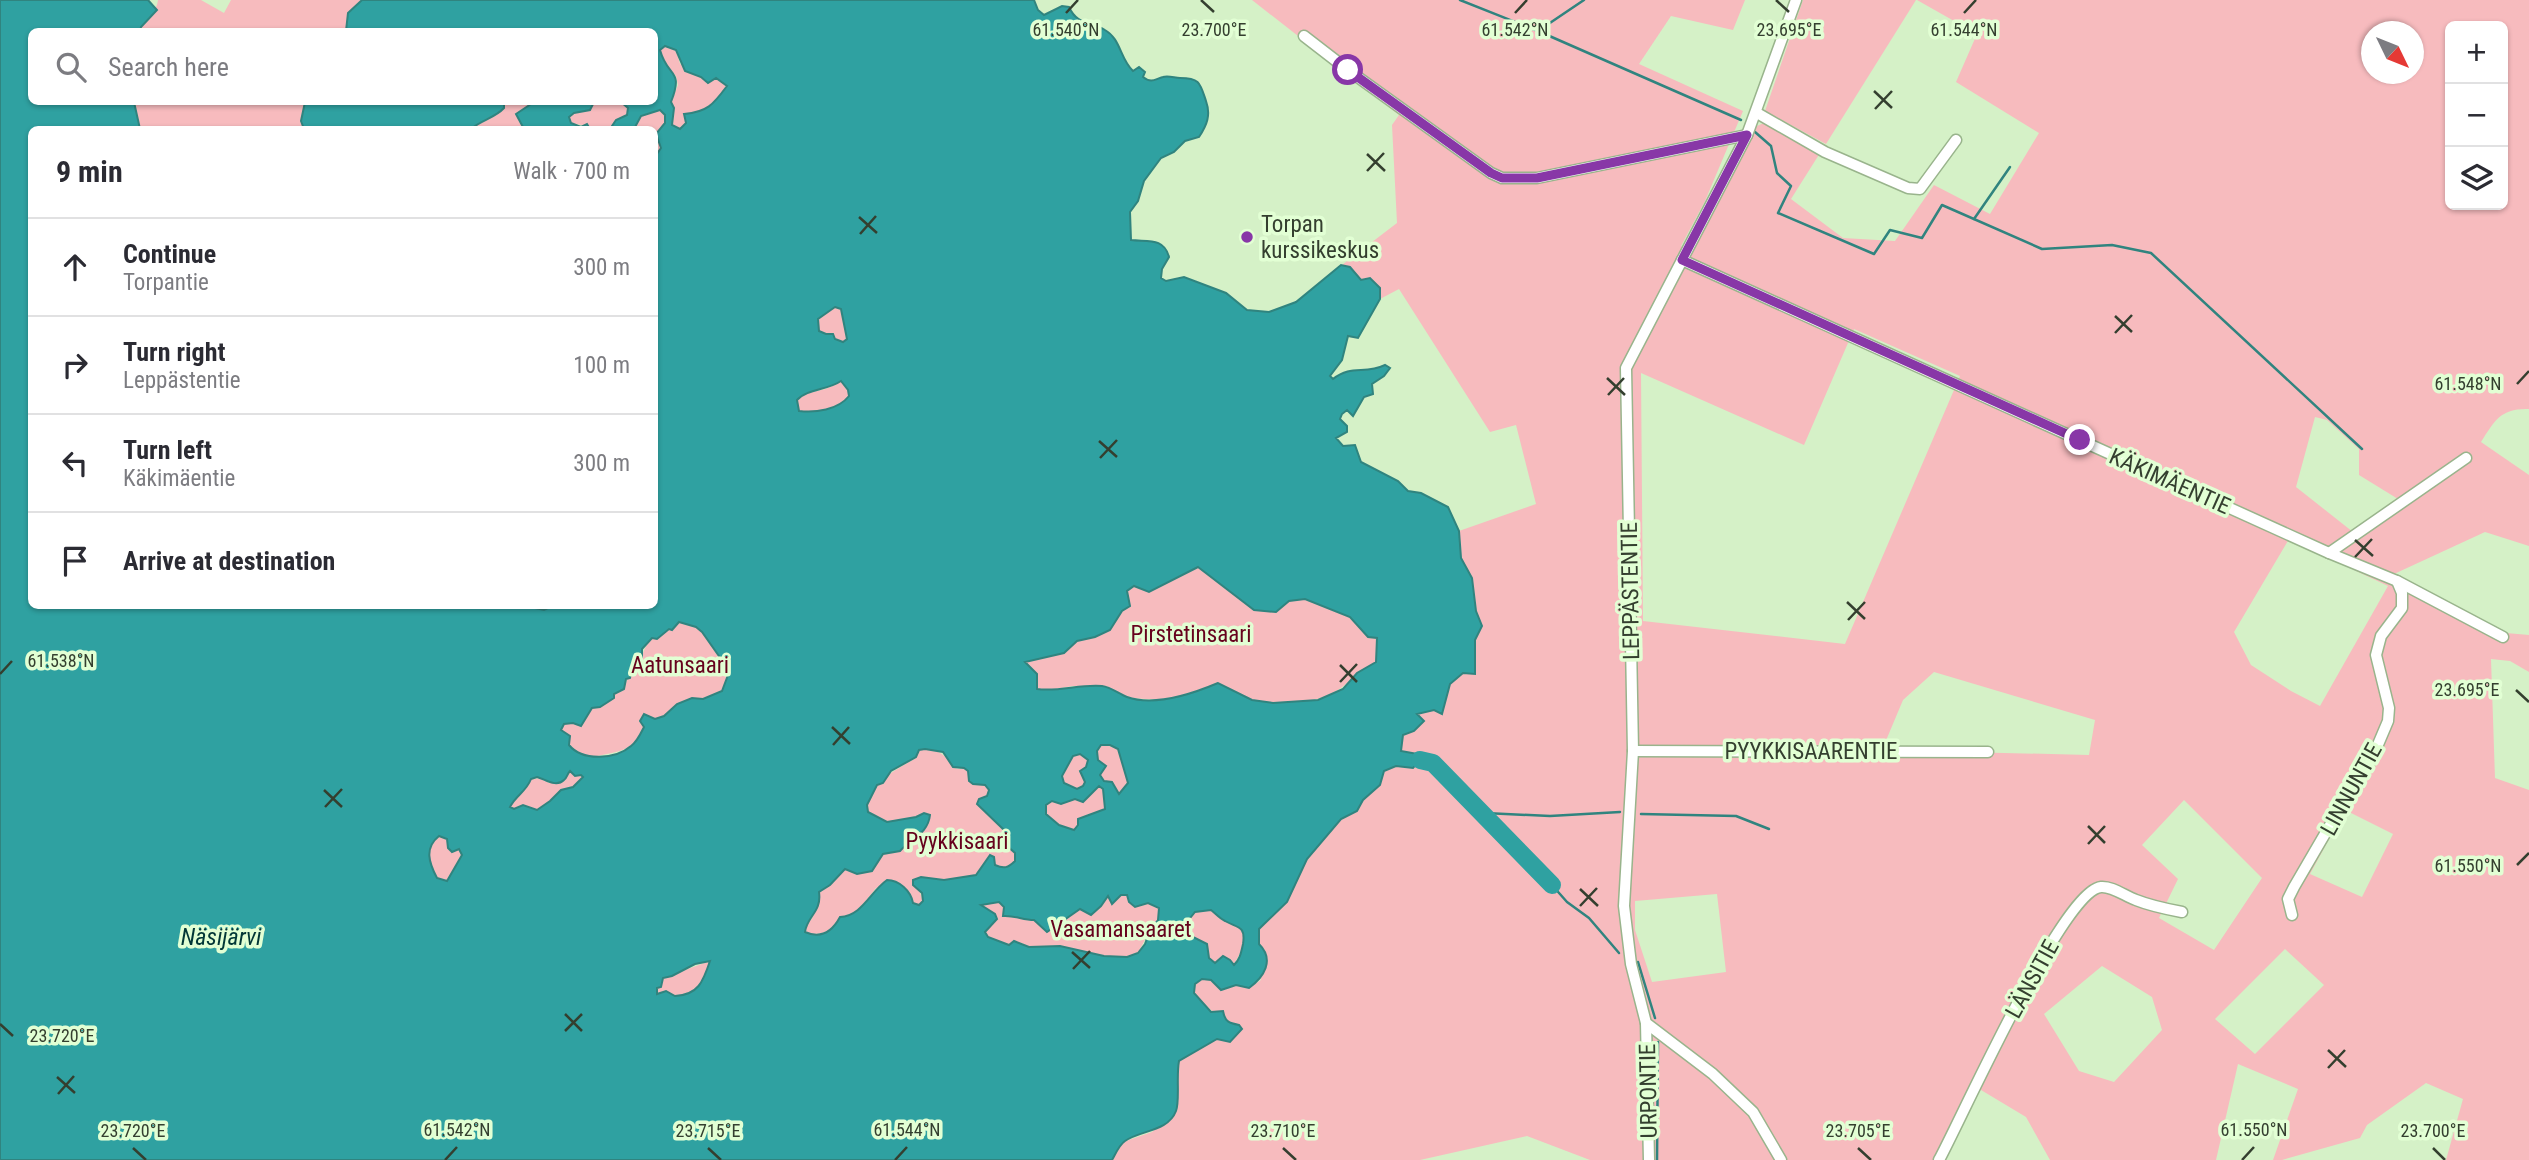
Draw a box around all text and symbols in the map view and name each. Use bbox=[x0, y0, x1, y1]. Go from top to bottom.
text: 61.540°N bbox=[1032, 19, 1100, 40]
text: 23.700°E bbox=[1182, 19, 1246, 40]
text: 61.542°N bbox=[1481, 19, 1549, 40]
text: 23.695°E bbox=[1757, 19, 1821, 40]
text: 61.544°N bbox=[1930, 19, 1998, 40]
north arrow bbox=[2361, 21, 2424, 84]
map controls bbox=[2445, 21, 2508, 210]
button: + bbox=[2445, 21, 2508, 84]
search box bbox=[28, 28, 658, 105]
icon: search bbox=[52, 48, 90, 86]
text: Search here bbox=[108, 52, 229, 82]
route start bbox=[1332, 54, 1363, 85]
button: − bbox=[2445, 84, 2508, 147]
button: layers bbox=[2445, 147, 2508, 210]
text: 9 min bbox=[56, 154, 123, 189]
text: Walk · 700 m bbox=[513, 158, 630, 185]
place label: Torpan kurssikeskus bbox=[1261, 211, 1379, 264]
marker: Torpan kurssikeskus bbox=[1239, 229, 1255, 245]
text: Continue bbox=[123, 239, 216, 269]
icon: ahead bbox=[56, 248, 94, 286]
text: 300 m bbox=[573, 254, 630, 281]
text: Torpantie bbox=[123, 269, 209, 296]
text: Turn right bbox=[123, 337, 225, 367]
icon: right bbox=[56, 346, 94, 384]
text: 100 m bbox=[573, 352, 630, 379]
text: Leppästentie bbox=[123, 367, 241, 394]
text: 61.548°N bbox=[2434, 373, 2502, 394]
route end bbox=[2064, 424, 2095, 455]
text: Turn left bbox=[123, 435, 212, 465]
street label: KÄKIMÄENTIE bbox=[2105, 443, 2234, 520]
icon: left bbox=[56, 444, 94, 482]
text: 300 m bbox=[573, 450, 630, 477]
text: Käkimäentie bbox=[123, 465, 235, 492]
street label: LEPPÄSTENTIE bbox=[1616, 522, 1645, 660]
icon: arrive bbox=[56, 542, 94, 580]
text: Arrive at destination bbox=[123, 546, 335, 576]
park label: Pirstetinsaari bbox=[1130, 621, 1252, 648]
text: 61.538°N bbox=[27, 650, 95, 671]
park label: Aatunsaari bbox=[631, 652, 729, 679]
text: 23.695°E bbox=[2435, 679, 2499, 700]
street label: PYYKKISAARENTIE bbox=[1724, 738, 1898, 765]
street label: LINNUNTIE bbox=[2315, 738, 2388, 840]
park label: Pyykkisaari bbox=[906, 828, 1008, 855]
text: 61.550°N bbox=[2434, 855, 2502, 876]
park label: Vasamansaaret bbox=[1050, 916, 1192, 943]
water label: Näsijärvi bbox=[181, 923, 262, 951]
street label: LÄNSITIE bbox=[2000, 935, 2065, 1023]
text: 23.720°E bbox=[30, 1025, 94, 1046]
street label: URPONTIE bbox=[1634, 1043, 1663, 1139]
text: 61.542°N bbox=[423, 1119, 491, 1140]
text: 61.544°N bbox=[873, 1119, 941, 1140]
text: 61.550°N bbox=[2220, 1119, 2288, 1140]
text: 23.720°E bbox=[101, 1120, 165, 1141]
text: 23.715°E bbox=[676, 1120, 740, 1141]
text: 23.710°E bbox=[1251, 1120, 1315, 1141]
text: 23.705°E bbox=[1826, 1120, 1890, 1141]
text: 23.700°E bbox=[2401, 1120, 2465, 1141]

